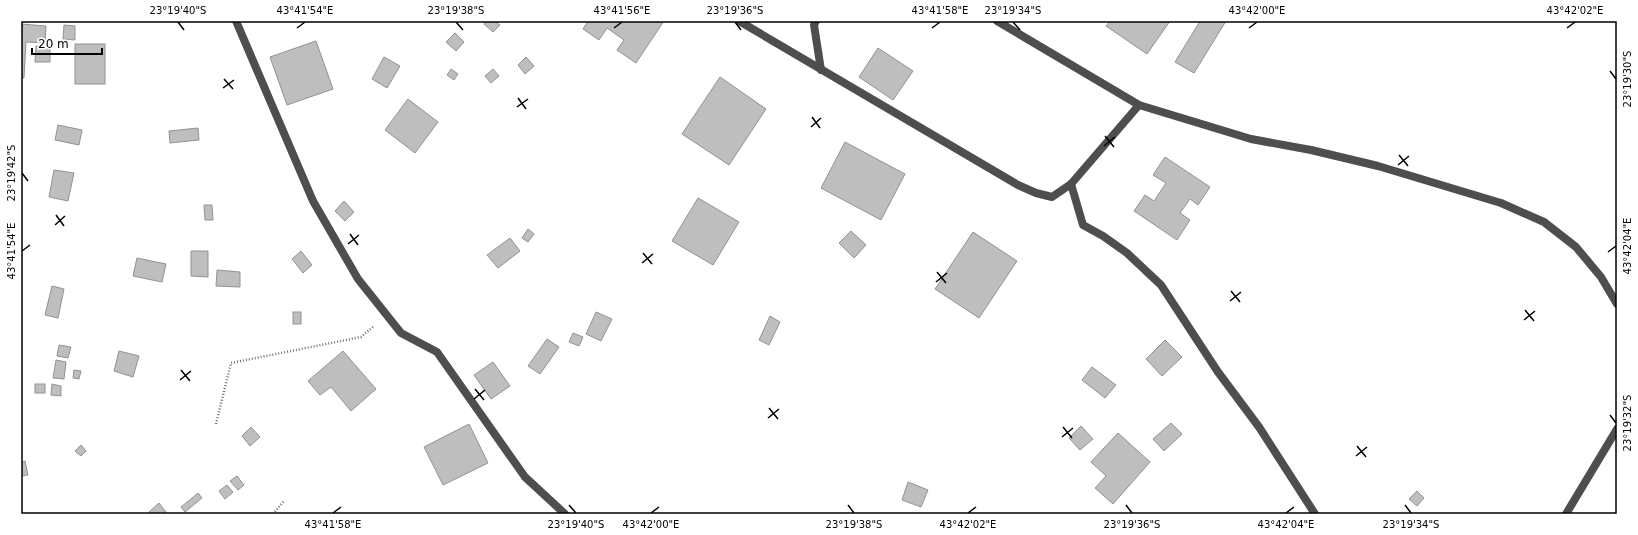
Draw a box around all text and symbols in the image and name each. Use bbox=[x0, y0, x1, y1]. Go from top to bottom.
text: 23°19'40"S bbox=[150, 5, 206, 16]
text: 43°41'54"E bbox=[277, 5, 333, 16]
text: 23°19'38"S bbox=[428, 5, 484, 16]
text: 43°41'56"E bbox=[594, 5, 650, 16]
text: 23°19'36"S bbox=[707, 5, 763, 16]
text: 43°41'58"E bbox=[912, 5, 968, 16]
text: 23°19'34"S bbox=[985, 5, 1041, 16]
text: 43°42'00"E bbox=[1229, 5, 1285, 16]
text: 43°42'02"E bbox=[1547, 5, 1603, 16]
scale bar bbox=[32, 30, 102, 56]
text: 20 m bbox=[38, 37, 69, 51]
text: 23°19'30"S bbox=[1622, 51, 1633, 107]
text: 23°19'42"S bbox=[6, 145, 17, 201]
text: 43°42'04"E bbox=[1622, 218, 1633, 274]
text: 43°41'54"E bbox=[6, 223, 17, 279]
text: 23°19'32"S bbox=[1622, 395, 1633, 451]
text: 43°41'58"E bbox=[305, 519, 361, 530]
text: 23°19'40"S bbox=[548, 519, 604, 530]
text: 43°42'00"E bbox=[623, 519, 679, 530]
text: 23°19'38"S bbox=[826, 519, 882, 530]
text: 43°42'02"E bbox=[940, 519, 996, 530]
text: 23°19'36"S bbox=[1104, 519, 1160, 530]
text: 43°42'04"E bbox=[1258, 519, 1314, 530]
text: 23°19'34"S bbox=[1383, 519, 1439, 530]

